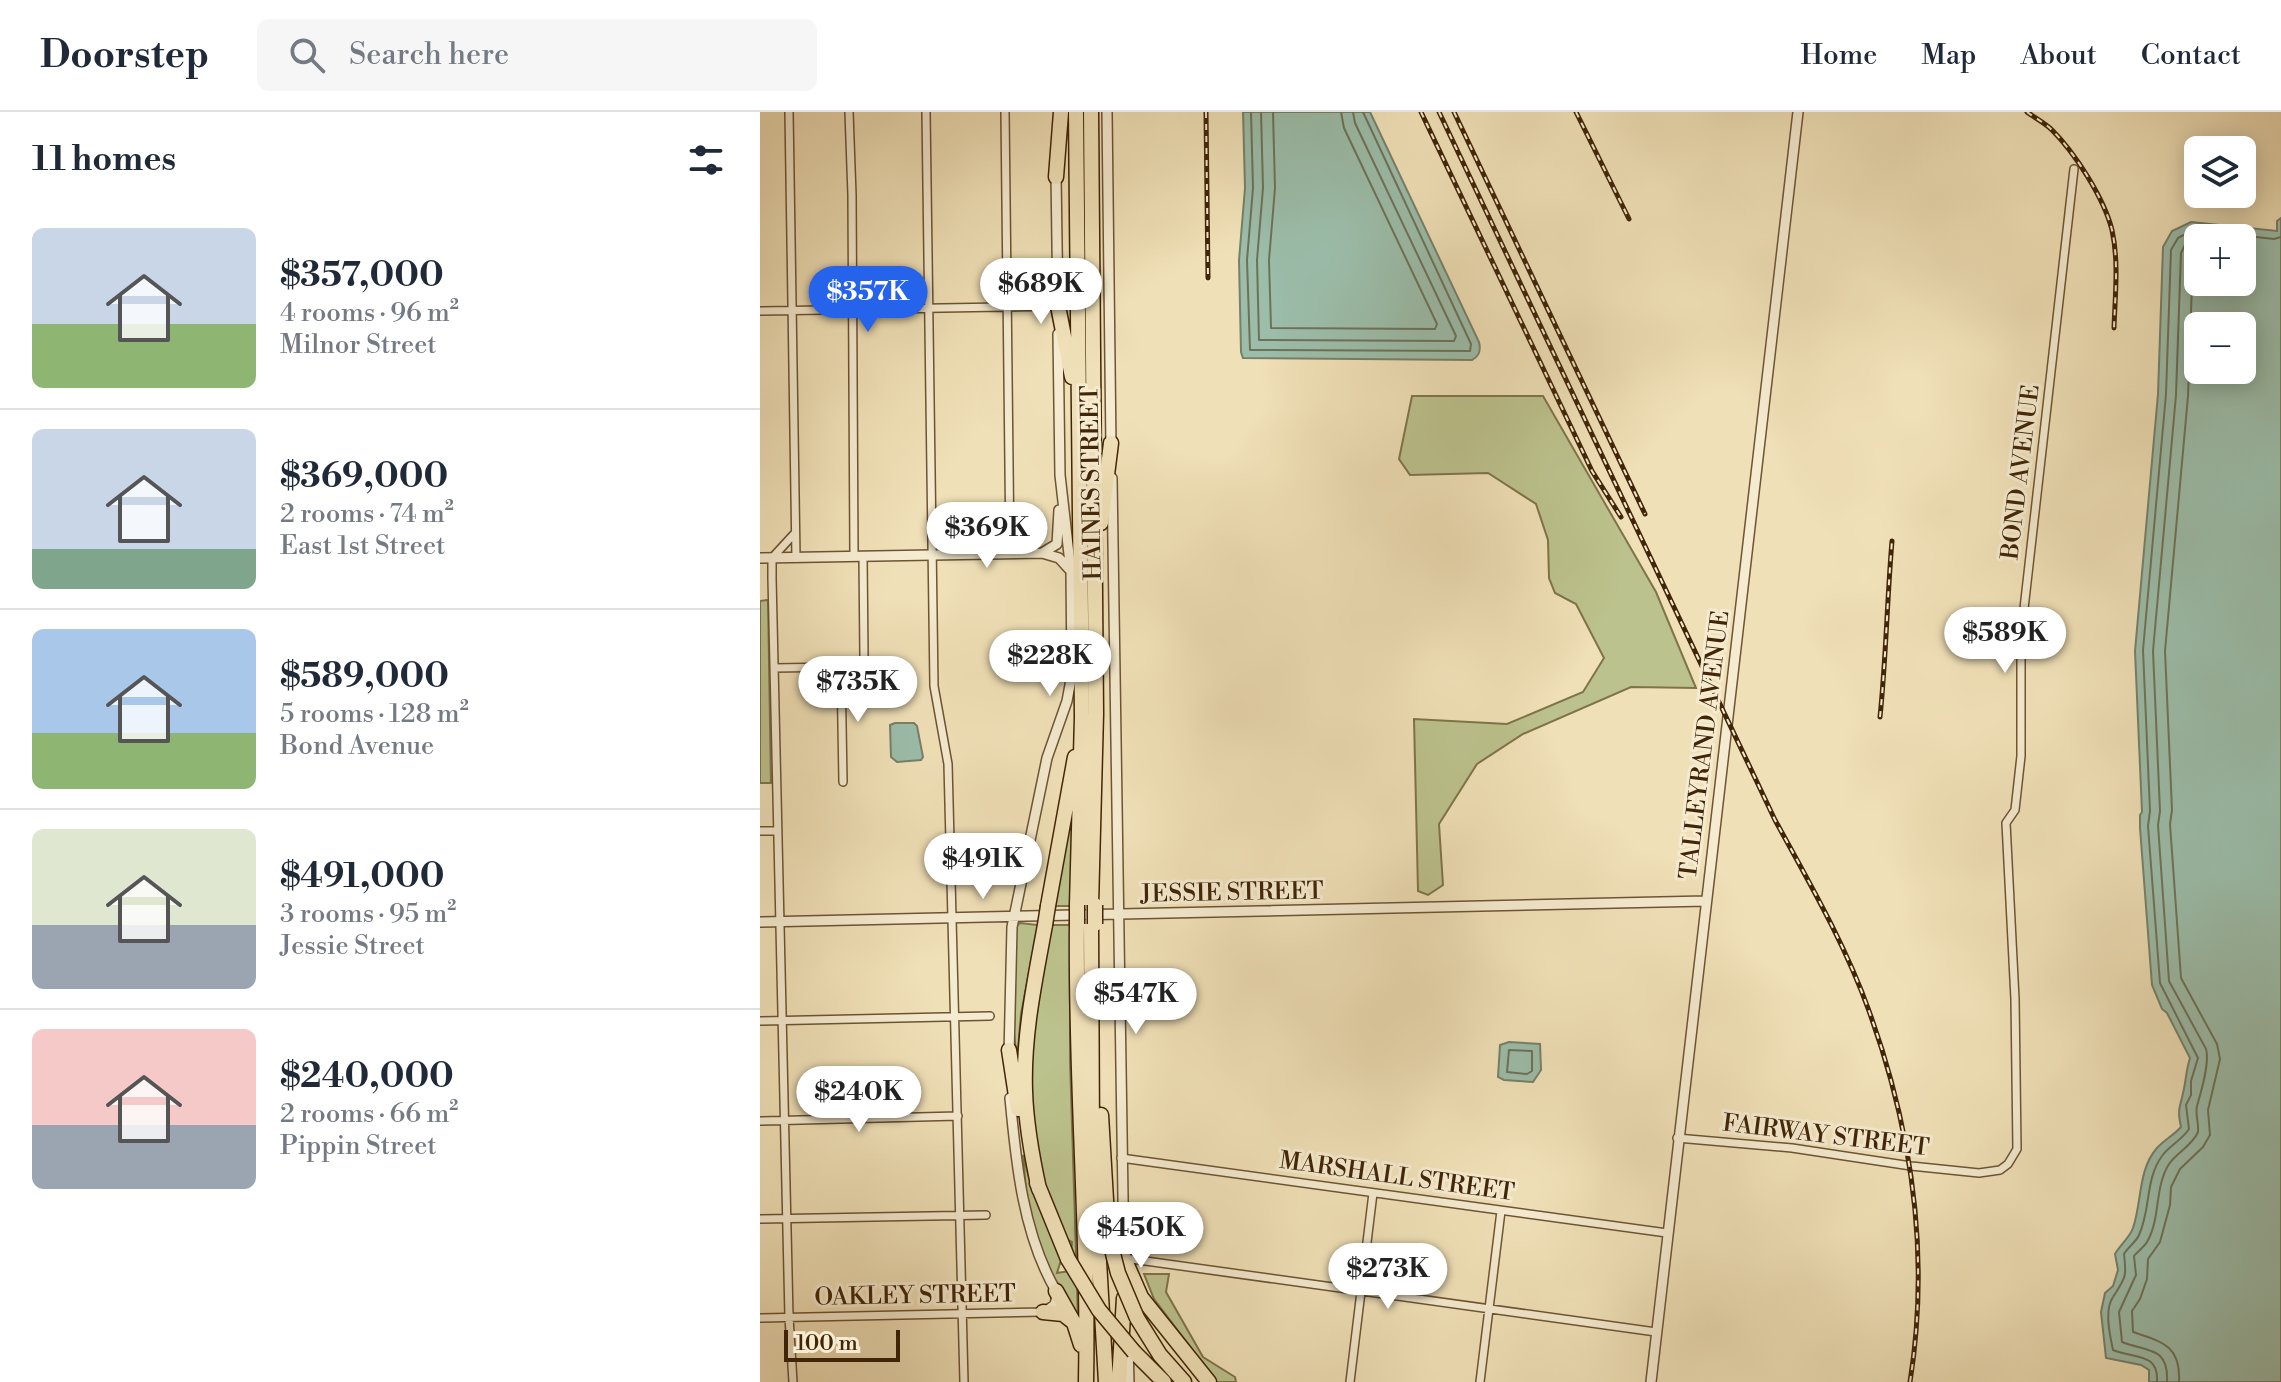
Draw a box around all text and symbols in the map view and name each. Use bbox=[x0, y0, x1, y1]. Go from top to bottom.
search box bbox=[257, 19, 817, 91]
text: Doorstep bbox=[40, 32, 209, 79]
icon: search bbox=[285, 33, 329, 77]
text: Search here bbox=[349, 36, 509, 74]
text: Home bbox=[1801, 38, 1877, 73]
text: Map bbox=[1921, 38, 1976, 73]
text: About bbox=[2020, 38, 2097, 73]
text: Contact bbox=[2141, 38, 2241, 73]
map controls bbox=[2184, 136, 2256, 384]
button: layers bbox=[2184, 136, 2256, 208]
icon: filters bbox=[684, 138, 728, 182]
text: 11 homes bbox=[32, 139, 176, 181]
button: + bbox=[2184, 224, 2256, 296]
text: $357,000 bbox=[280, 255, 444, 297]
pin: $689K bbox=[985, 258, 1097, 326]
icon: home bbox=[96, 260, 192, 356]
pin: $357K bbox=[812, 266, 924, 334]
text: $689K bbox=[998, 268, 1084, 300]
text: $357K bbox=[827, 276, 909, 308]
text: 4 rooms · 96 m² bbox=[280, 297, 459, 329]
button: − bbox=[2184, 312, 2256, 384]
text: Milnor Street bbox=[280, 329, 437, 361]
street label: BOND AVENUE bbox=[1995, 383, 2047, 562]
street label: HAINES STREET bbox=[1075, 385, 1109, 581]
text: $369,000 bbox=[280, 456, 448, 498]
icon: home bbox=[96, 461, 192, 557]
text: 2 rooms · 74 m² bbox=[280, 498, 454, 530]
pin: $369K bbox=[931, 502, 1043, 570]
text: $369K bbox=[945, 512, 1029, 544]
text: East 1st Street bbox=[280, 530, 445, 562]
pin: $589K bbox=[1949, 607, 2061, 675]
street label: TALLEYRAND AVENUE bbox=[1674, 609, 1736, 881]
text: $589K bbox=[1962, 617, 2048, 649]
pin: $228K bbox=[994, 630, 1106, 698]
text: $228K bbox=[1007, 640, 1093, 672]
text: $589,000 bbox=[280, 656, 449, 698]
pin: $735K bbox=[802, 656, 914, 724]
icon: home bbox=[96, 661, 192, 757]
text: $735K bbox=[816, 666, 900, 698]
text: 5 rooms · 128 m² bbox=[280, 698, 469, 730]
text: Bond Avenue bbox=[280, 730, 434, 762]
pin: $491K bbox=[927, 833, 1039, 901]
text: $491K bbox=[942, 843, 1024, 875]
text: $491,000 bbox=[280, 856, 445, 898]
icon: home bbox=[96, 861, 192, 957]
street label: JESSIE STREET bbox=[1139, 876, 1324, 910]
text: 3 rooms · 95 m² bbox=[280, 898, 456, 930]
text: Jessie Street bbox=[280, 930, 425, 962]
pin: $547K bbox=[1080, 968, 1192, 1036]
text: $547K bbox=[1094, 978, 1178, 1010]
text: $240,000 bbox=[280, 1056, 454, 1098]
icon: home bbox=[96, 1061, 192, 1157]
pin: $240K bbox=[803, 1066, 915, 1134]
text: $240K bbox=[814, 1076, 904, 1108]
text: 2 rooms · 66 m² bbox=[280, 1098, 458, 1130]
street label: FAIRWAY STREET bbox=[1721, 1108, 1931, 1164]
text: Pippin Street bbox=[280, 1130, 436, 1162]
street label: MARSHALL STREET bbox=[1277, 1146, 1516, 1208]
pin: $450K bbox=[1085, 1202, 1197, 1270]
text: $450K bbox=[1097, 1212, 1185, 1244]
pin: $273K bbox=[1332, 1243, 1444, 1311]
text: $273K bbox=[1346, 1253, 1430, 1285]
street label: OAKLEY STREET bbox=[814, 1279, 1016, 1313]
scale bar bbox=[784, 1326, 900, 1362]
text: 100 m bbox=[796, 1330, 858, 1357]

